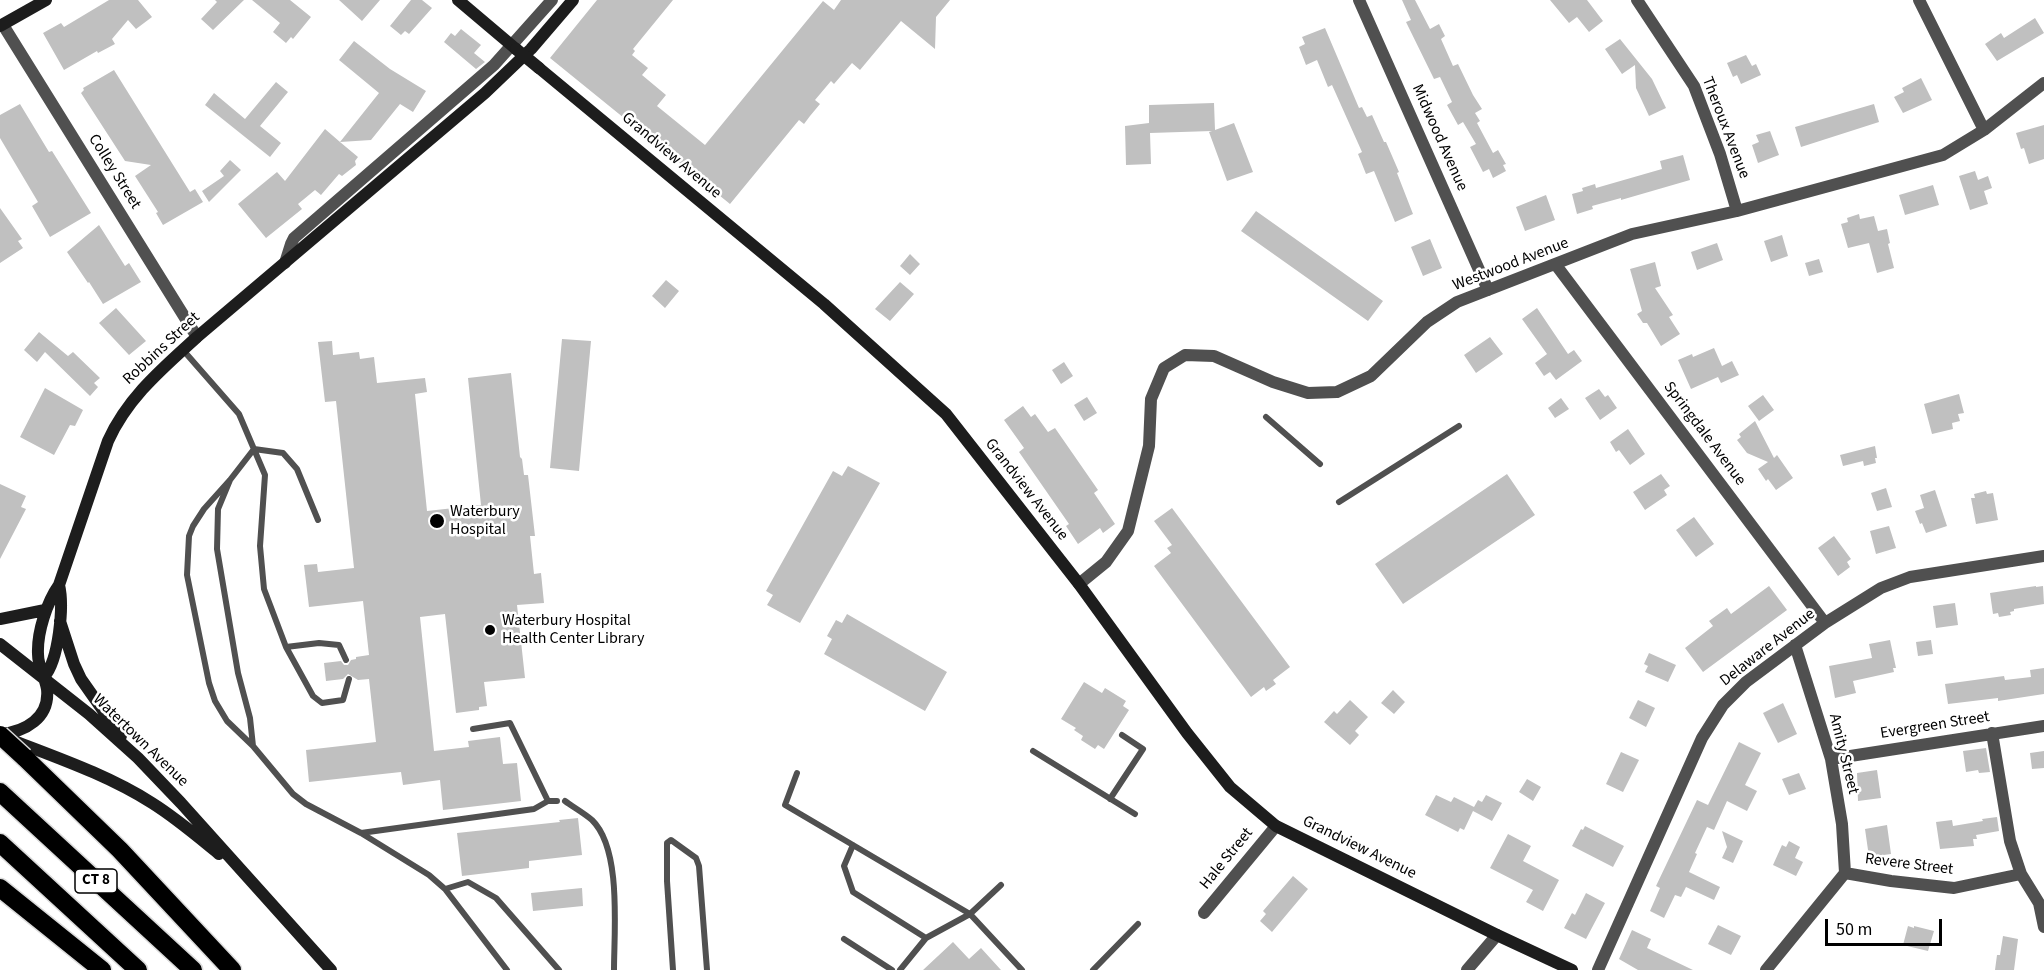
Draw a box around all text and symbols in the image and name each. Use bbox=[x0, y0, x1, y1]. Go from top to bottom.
street label: Theroux Avenue bbox=[1697, 74, 1753, 182]
street label: Midwood Avenue bbox=[1407, 82, 1471, 194]
street label: Grandview Avenue bbox=[617, 109, 725, 203]
street label: Colley Street bbox=[83, 131, 145, 213]
street label: Westwood Avenue bbox=[1450, 234, 1572, 296]
street label: Robbins Street bbox=[120, 309, 204, 389]
street label: Springdale Avenue bbox=[1659, 378, 1749, 490]
street label: Grandview Avenue bbox=[980, 435, 1072, 545]
place label: Waterbury Hospital bbox=[450, 502, 520, 540]
marker: Waterbury Hospital bbox=[428, 512, 446, 530]
street label: Delaware Avenue bbox=[1717, 605, 1819, 691]
place label: Waterbury Hospital Health Center Library bbox=[502, 611, 645, 649]
marker: Waterbury Hospital Health Center Library bbox=[483, 623, 497, 637]
street label: Watertown Avenue bbox=[88, 691, 192, 791]
street label: Evergreen Street bbox=[1879, 708, 1991, 744]
street label: Amity Street bbox=[1824, 712, 1862, 796]
street label: Grandview Avenue bbox=[1299, 812, 1419, 884]
street label: Hale Street bbox=[1196, 824, 1258, 894]
street label: Revere Street bbox=[1864, 850, 1954, 880]
road number: CT 8 bbox=[75, 869, 117, 893]
scale bar bbox=[1828, 907, 1945, 945]
text: 50 m bbox=[1836, 917, 1872, 942]

